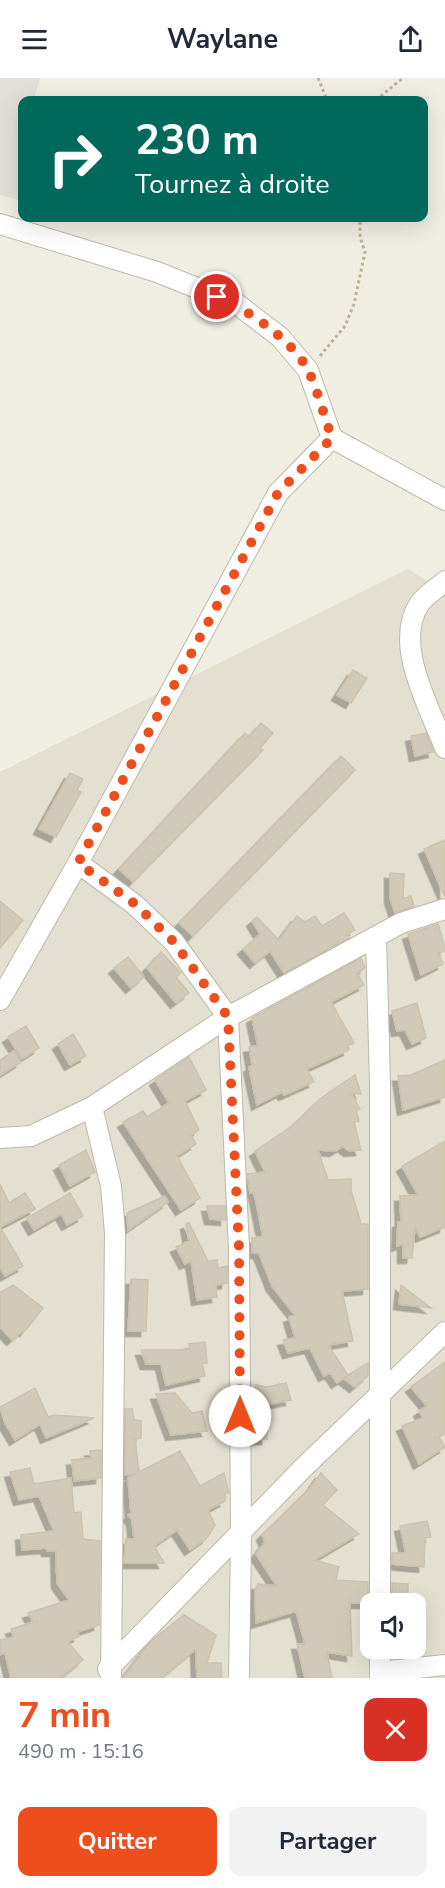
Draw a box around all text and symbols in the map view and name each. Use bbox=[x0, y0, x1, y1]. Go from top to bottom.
text: Waylane bbox=[167, 21, 278, 58]
icon: menu bbox=[18, 23, 51, 56]
icon: share bbox=[394, 23, 427, 56]
text: 230 m bbox=[135, 112, 259, 169]
icon: right bbox=[36, 120, 114, 198]
text: Tournez à droite bbox=[135, 166, 330, 203]
pin bbox=[191, 271, 242, 322]
icon: arrive bbox=[200, 280, 233, 313]
position arrow bbox=[208, 1384, 272, 1448]
map controls bbox=[360, 1593, 426, 1659]
button: sound bbox=[360, 1593, 426, 1659]
text: 7 min bbox=[18, 1691, 111, 1740]
button: close bbox=[364, 1698, 427, 1761]
text: 490 m · 15:16 bbox=[18, 1738, 144, 1765]
button: Quitter bbox=[18, 1807, 217, 1876]
button: Partager bbox=[229, 1807, 427, 1876]

